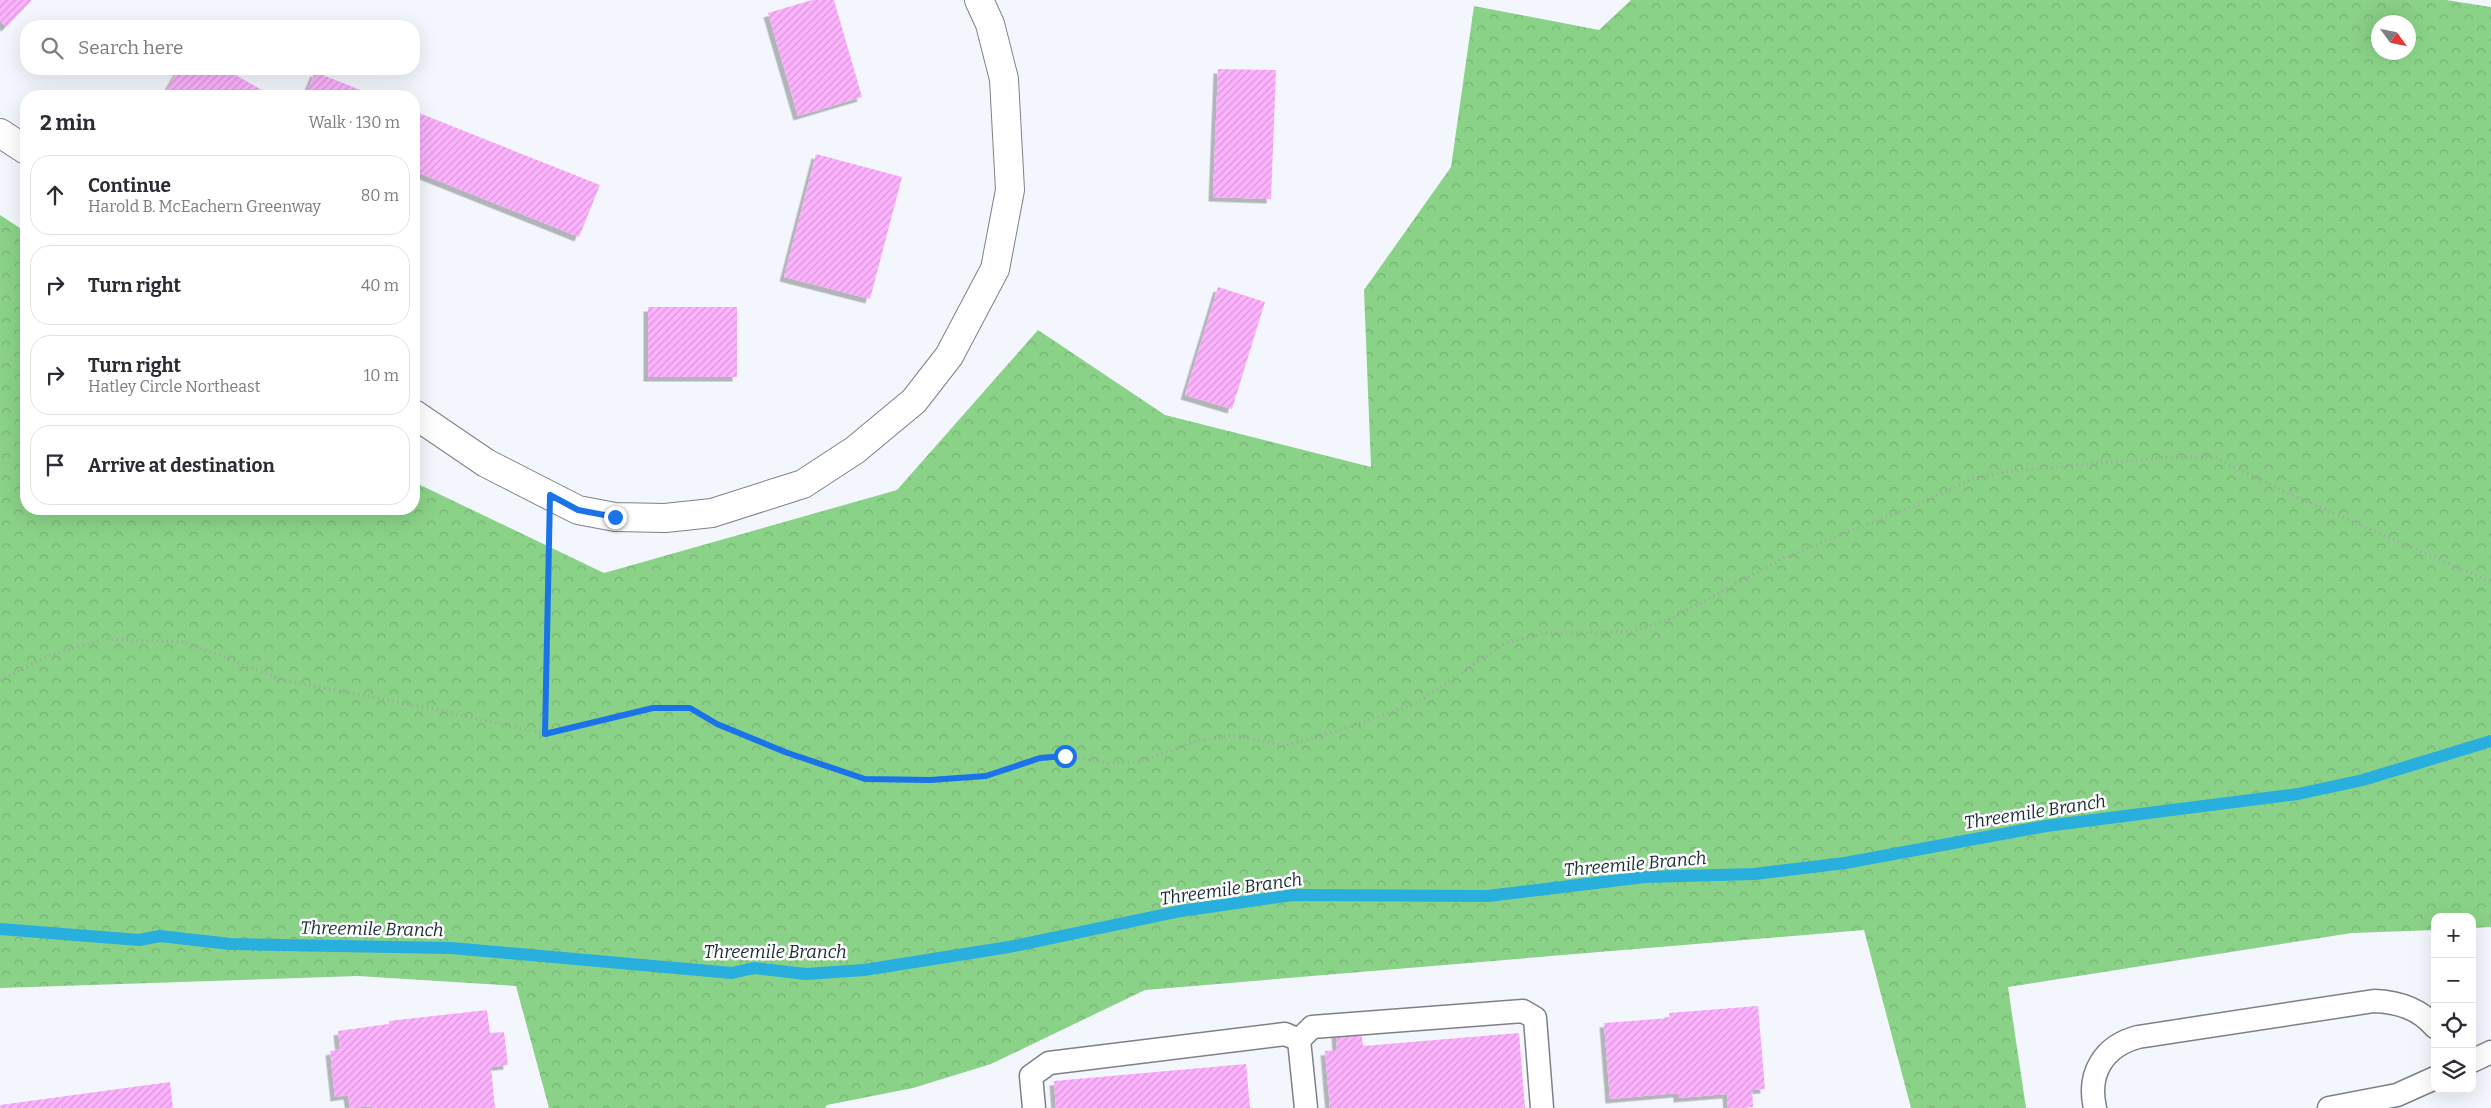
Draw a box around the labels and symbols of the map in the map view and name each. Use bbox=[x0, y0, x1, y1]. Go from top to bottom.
north arrow bbox=[2371, 15, 2416, 60]
route end bbox=[604, 506, 627, 529]
route start bbox=[1054, 745, 1077, 768]
water label: Threemile Branch bbox=[1963, 790, 2107, 834]
water label: Threemile Branch bbox=[1563, 847, 1707, 881]
water label: Threemile Branch bbox=[1159, 868, 1303, 910]
water label: Threemile Branch bbox=[300, 917, 444, 941]
water label: Threemile Branch bbox=[703, 941, 847, 963]

